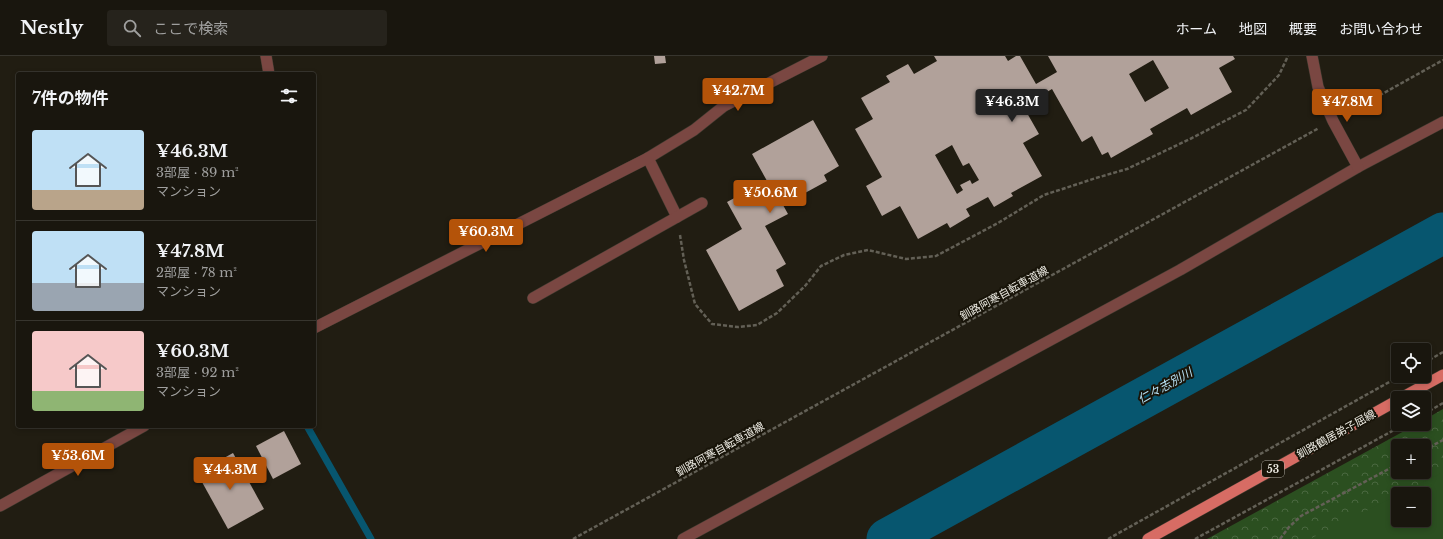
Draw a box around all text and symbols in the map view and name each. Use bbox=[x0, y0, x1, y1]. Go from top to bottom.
search box bbox=[107, 10, 387, 46]
text: Nestly bbox=[20, 16, 83, 39]
icon: search bbox=[121, 17, 143, 39]
text: ここで検索 bbox=[153, 19, 228, 38]
text: ホーム bbox=[1175, 20, 1217, 38]
text: 地図 bbox=[1239, 20, 1267, 38]
text: 概要 bbox=[1289, 20, 1317, 38]
text: お問い合わせ bbox=[1339, 20, 1423, 38]
pin: ¥42.7M bbox=[705, 78, 771, 112]
text: ¥42.7M bbox=[711, 82, 765, 99]
icon: filters bbox=[278, 85, 300, 107]
text: 7件の物件 bbox=[32, 88, 109, 109]
pin: ¥46.3M bbox=[979, 89, 1045, 123]
pin: ¥47.8M bbox=[1314, 89, 1380, 123]
text: ¥46.3M bbox=[984, 93, 1040, 110]
text: ¥47.8M bbox=[1321, 93, 1373, 110]
text: ¥46.3M bbox=[156, 141, 228, 162]
icon: home bbox=[64, 146, 112, 194]
text: 3部屋 · 89 m² bbox=[156, 164, 239, 181]
pin: ¥50.6M bbox=[737, 180, 803, 214]
text: マンション bbox=[156, 183, 221, 200]
text: ¥50.6M bbox=[742, 184, 798, 201]
pin: ¥60.3M bbox=[453, 219, 519, 253]
text: ¥60.3M bbox=[458, 223, 514, 240]
text: ¥47.8M bbox=[156, 241, 224, 262]
icon: home bbox=[64, 247, 112, 295]
street label: 釧路阿寒自転車道線 bbox=[957, 263, 1051, 323]
text: 2部屋 · 78 m² bbox=[156, 264, 237, 281]
text: マンション bbox=[156, 283, 221, 300]
text: ¥60.3M bbox=[156, 341, 229, 362]
map controls bbox=[1391, 343, 1431, 527]
button: locate bbox=[1391, 343, 1431, 383]
icon: home bbox=[64, 347, 112, 395]
water label: 仁々志別川 bbox=[1135, 363, 1196, 407]
text: 3部屋 · 92 m² bbox=[156, 364, 239, 381]
text: マンション bbox=[156, 383, 221, 400]
button: layers bbox=[1391, 391, 1431, 431]
street label: 釧路鶴居弟子屈線 bbox=[1294, 407, 1378, 461]
street label: 釧路阿寒自転車道線 bbox=[673, 419, 767, 479]
button: + bbox=[1391, 439, 1431, 479]
pin: ¥53.6M bbox=[45, 443, 111, 477]
text: ¥53.6M bbox=[51, 447, 105, 464]
pin: ¥44.3M bbox=[197, 457, 263, 491]
text: ¥44.3M bbox=[203, 461, 257, 478]
road number: 53 bbox=[1262, 461, 1284, 477]
button: − bbox=[1391, 487, 1431, 527]

